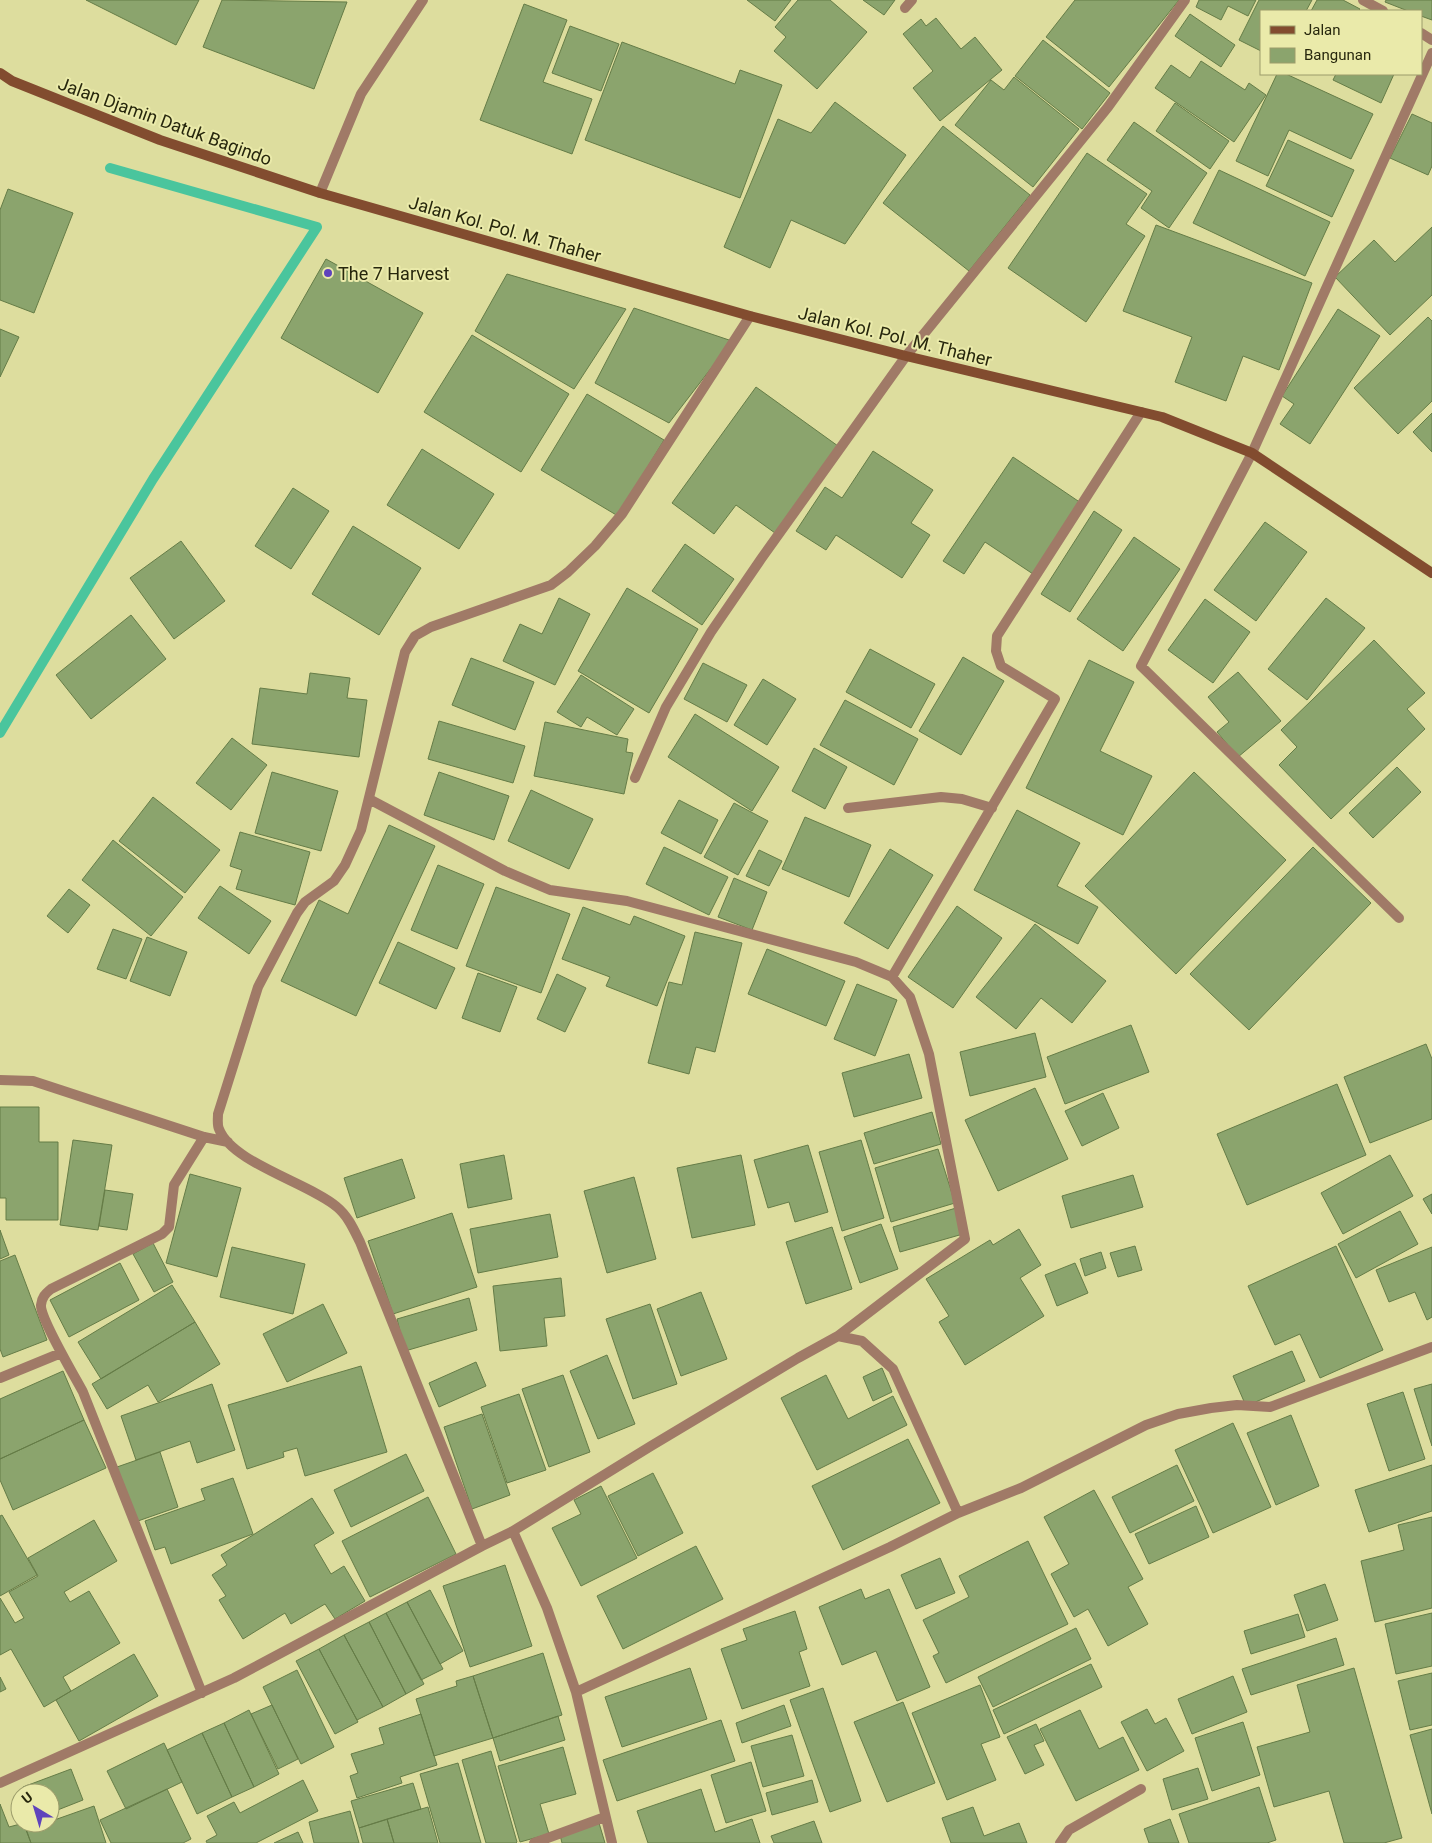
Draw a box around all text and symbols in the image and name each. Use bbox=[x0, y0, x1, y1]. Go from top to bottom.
legend bbox=[1260, 10, 1422, 75]
text: Jalan bbox=[1304, 21, 1341, 39]
text: Bangunan bbox=[1304, 46, 1371, 64]
street label: Jalan Djamin Datuk Bagindo bbox=[55, 73, 275, 169]
street label: Jalan Kol. Pol. M. Thaher bbox=[407, 191, 603, 267]
place label: The 7 Harvest bbox=[338, 263, 450, 284]
marker: The 7 Harvest bbox=[322, 267, 334, 279]
street label: Jalan Kol. Pol. M. Thaher bbox=[796, 302, 994, 370]
north arrow bbox=[10, 1783, 60, 1833]
text: U bbox=[18, 1789, 36, 1807]

